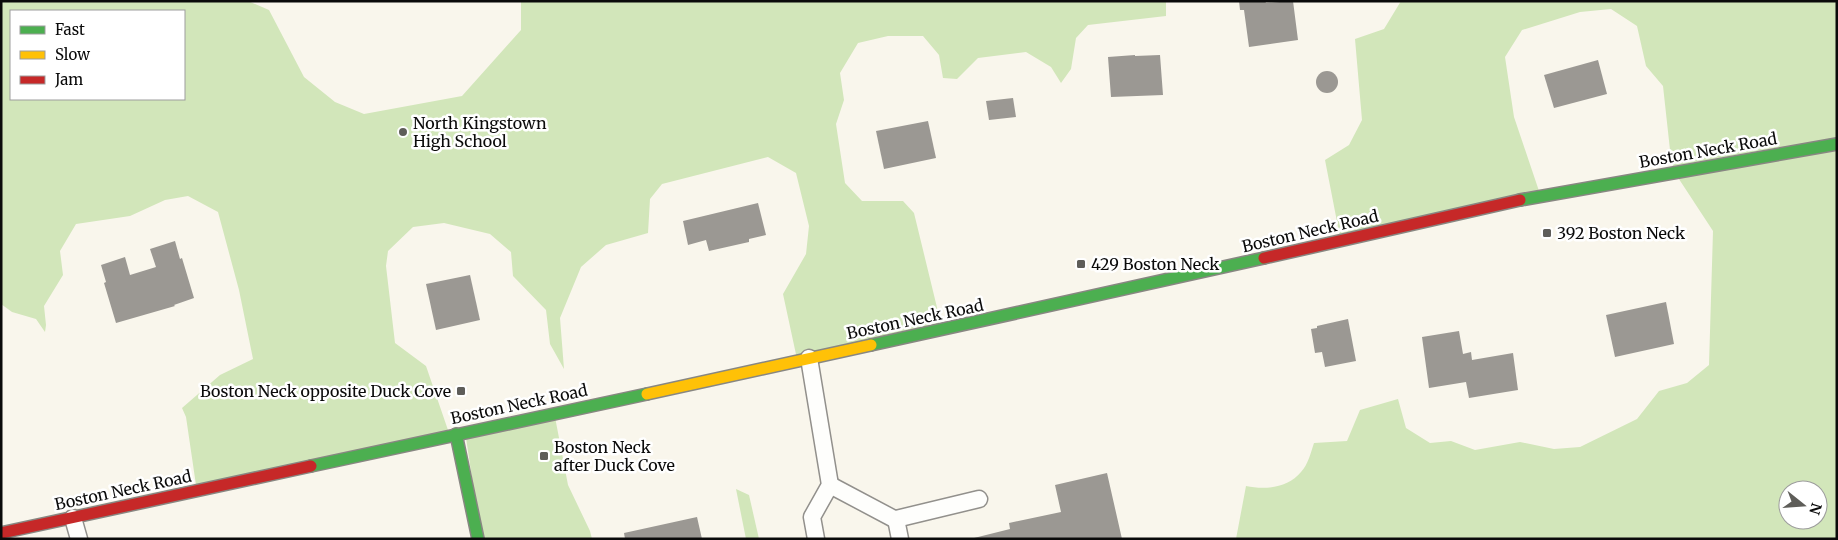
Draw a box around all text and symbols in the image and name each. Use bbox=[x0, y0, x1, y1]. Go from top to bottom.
legend bbox=[10, 10, 185, 100]
text: Fast bbox=[55, 20, 85, 39]
text: Slow bbox=[55, 45, 90, 64]
text: Jam bbox=[54, 70, 83, 89]
place label: North Kingstown High School bbox=[413, 113, 547, 151]
marker: North Kingstown High School bbox=[397, 126, 409, 138]
street label: Boston Neck Road bbox=[1638, 128, 1779, 172]
street label: Boston Neck Road bbox=[1240, 205, 1381, 256]
place label: 392 Boston Neck bbox=[1557, 223, 1686, 243]
marker: 392 Boston Neck bbox=[1541, 227, 1553, 239]
place label: 429 Boston Neck bbox=[1091, 254, 1220, 274]
marker: 429 Boston Neck bbox=[1075, 258, 1087, 270]
street label: Boston Neck Road bbox=[845, 295, 986, 343]
street label: Boston Neck Road bbox=[449, 380, 590, 428]
place label: Boston Neck opposite Duck Cove bbox=[200, 381, 451, 401]
marker: Boston Neck opposite Duck Cove bbox=[455, 385, 467, 397]
place label: Boston Neck after Duck Cove bbox=[554, 437, 675, 475]
marker: Boston Neck after Duck Cove bbox=[538, 450, 550, 462]
street label: Boston Neck Road bbox=[53, 466, 194, 514]
north arrow bbox=[1778, 480, 1828, 530]
text: N bbox=[1805, 501, 1826, 517]

